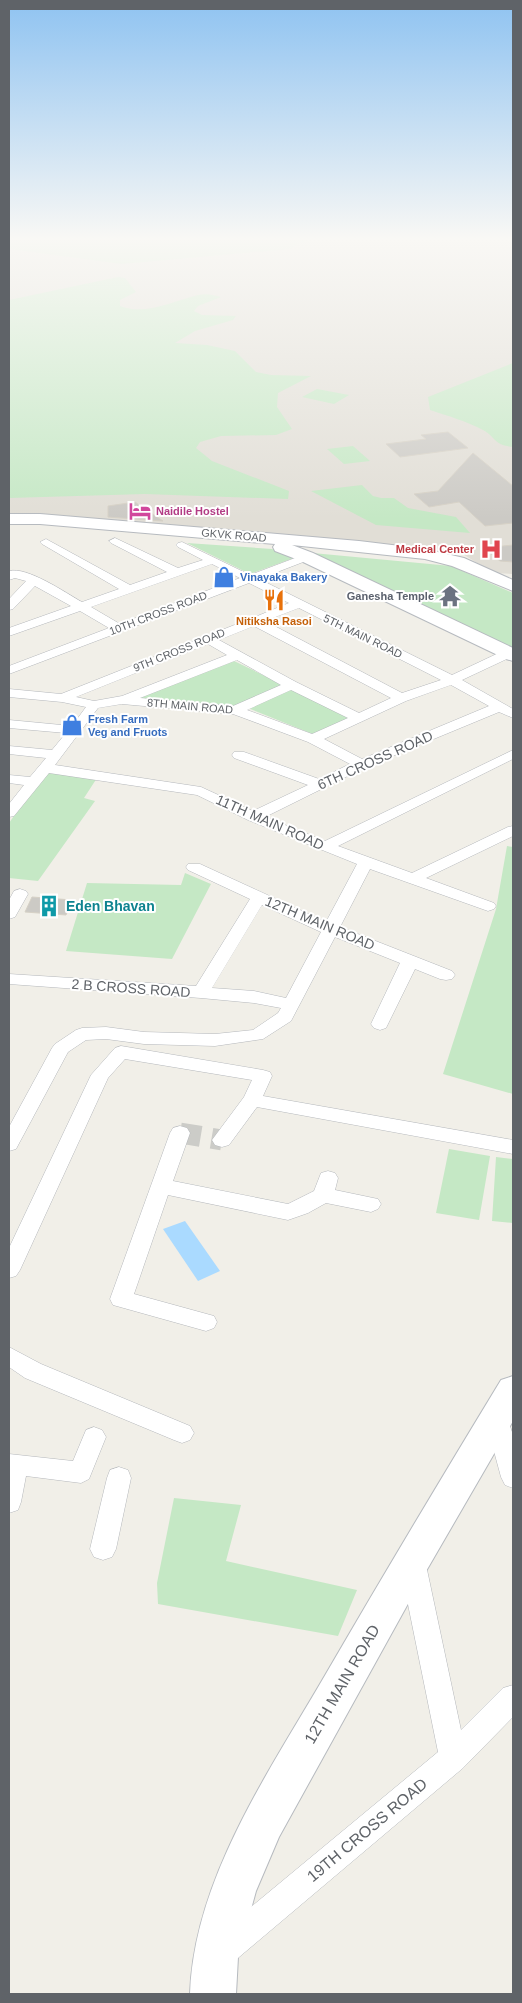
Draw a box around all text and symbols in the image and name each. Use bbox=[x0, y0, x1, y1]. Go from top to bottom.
hotel icon: Naidile Hostel bbox=[127, 498, 153, 524]
place label: Naidile Hostel bbox=[156, 505, 229, 517]
street label: GKVK ROAD bbox=[201, 526, 267, 544]
hospital icon: Medical Center bbox=[478, 536, 504, 562]
place label: Medical Center bbox=[396, 543, 475, 555]
shop icon: Vinayaka Bakery bbox=[211, 564, 237, 590]
place label: Vinayaka Bakery bbox=[240, 571, 328, 583]
temple icon: Ganesha Temple bbox=[437, 583, 463, 609]
restaurant icon: Nitiksha Rasoi bbox=[261, 587, 287, 613]
street label: 10TH CROSS ROAD bbox=[107, 589, 209, 637]
place label: Ganesha Temple bbox=[347, 590, 434, 602]
street label: 5TH MAIN ROAD bbox=[322, 612, 404, 660]
place label: Nitiksha Rasoi bbox=[236, 615, 312, 627]
street label: 9TH CROSS ROAD bbox=[131, 626, 227, 674]
street label: 8TH MAIN ROAD bbox=[147, 696, 233, 716]
shop icon: Fresh Farm Veg and Fruots bbox=[59, 712, 85, 738]
place label: Fresh Farm Veg and Fruots bbox=[88, 713, 167, 738]
street label: 6TH CROSS ROAD bbox=[315, 727, 435, 793]
street label: 11TH MAIN ROAD bbox=[214, 791, 326, 853]
building icon: Eden Bhavan bbox=[36, 893, 62, 919]
street label: 12TH MAIN ROAD bbox=[263, 893, 377, 953]
place label: Eden Bhavan bbox=[66, 898, 155, 914]
street label: 2 B CROSS ROAD bbox=[71, 976, 191, 1000]
street label: 12TH MAIN ROAD bbox=[301, 1622, 383, 1746]
street label: 19TH CROSS ROAD bbox=[304, 1775, 430, 1885]

